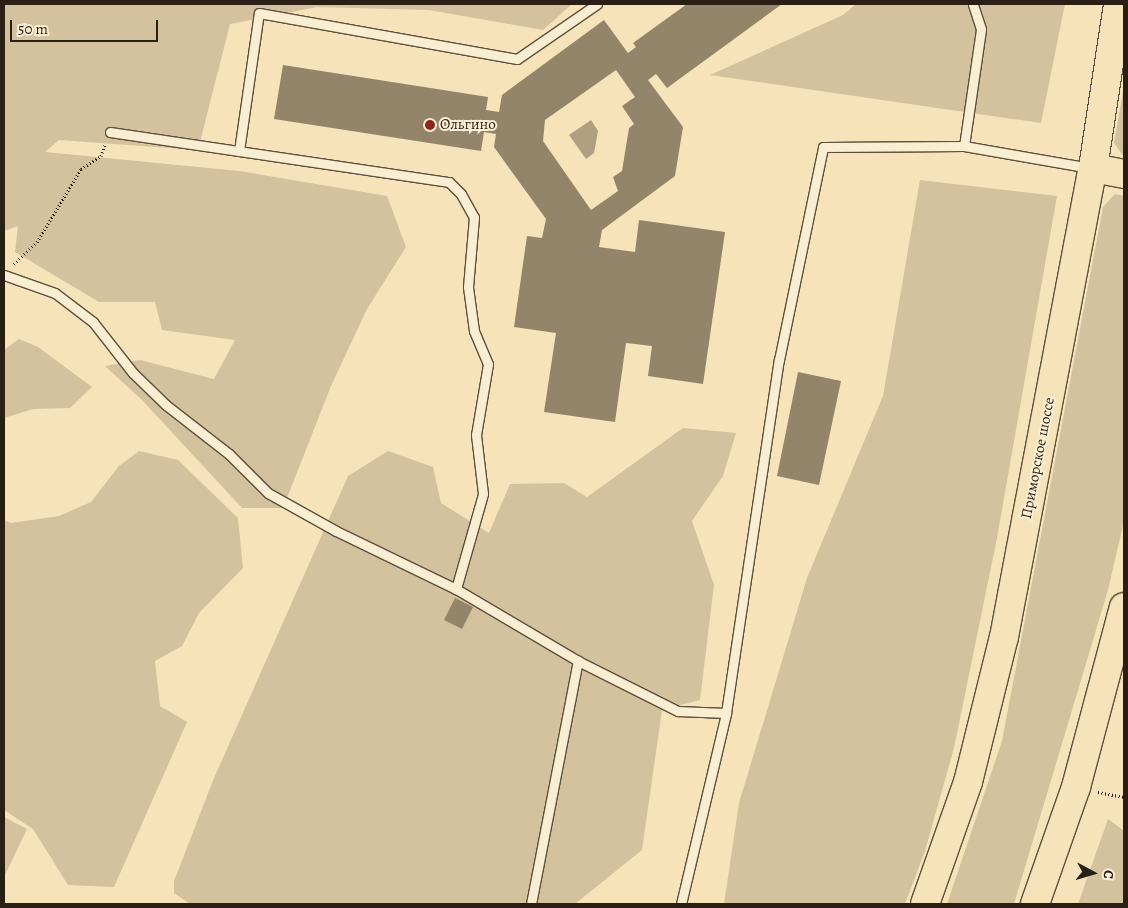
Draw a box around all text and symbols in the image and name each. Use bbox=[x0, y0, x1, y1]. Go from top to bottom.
scale bar bbox=[12, 10, 160, 42]
text: 50 m bbox=[18, 19, 48, 39]
place label: Ольгино bbox=[440, 116, 496, 134]
marker: Ольгино bbox=[424, 119, 436, 131]
street label: Приморское шоссе bbox=[1017, 396, 1059, 520]
north arrow bbox=[1068, 848, 1118, 898]
text: С bbox=[1099, 869, 1118, 880]

